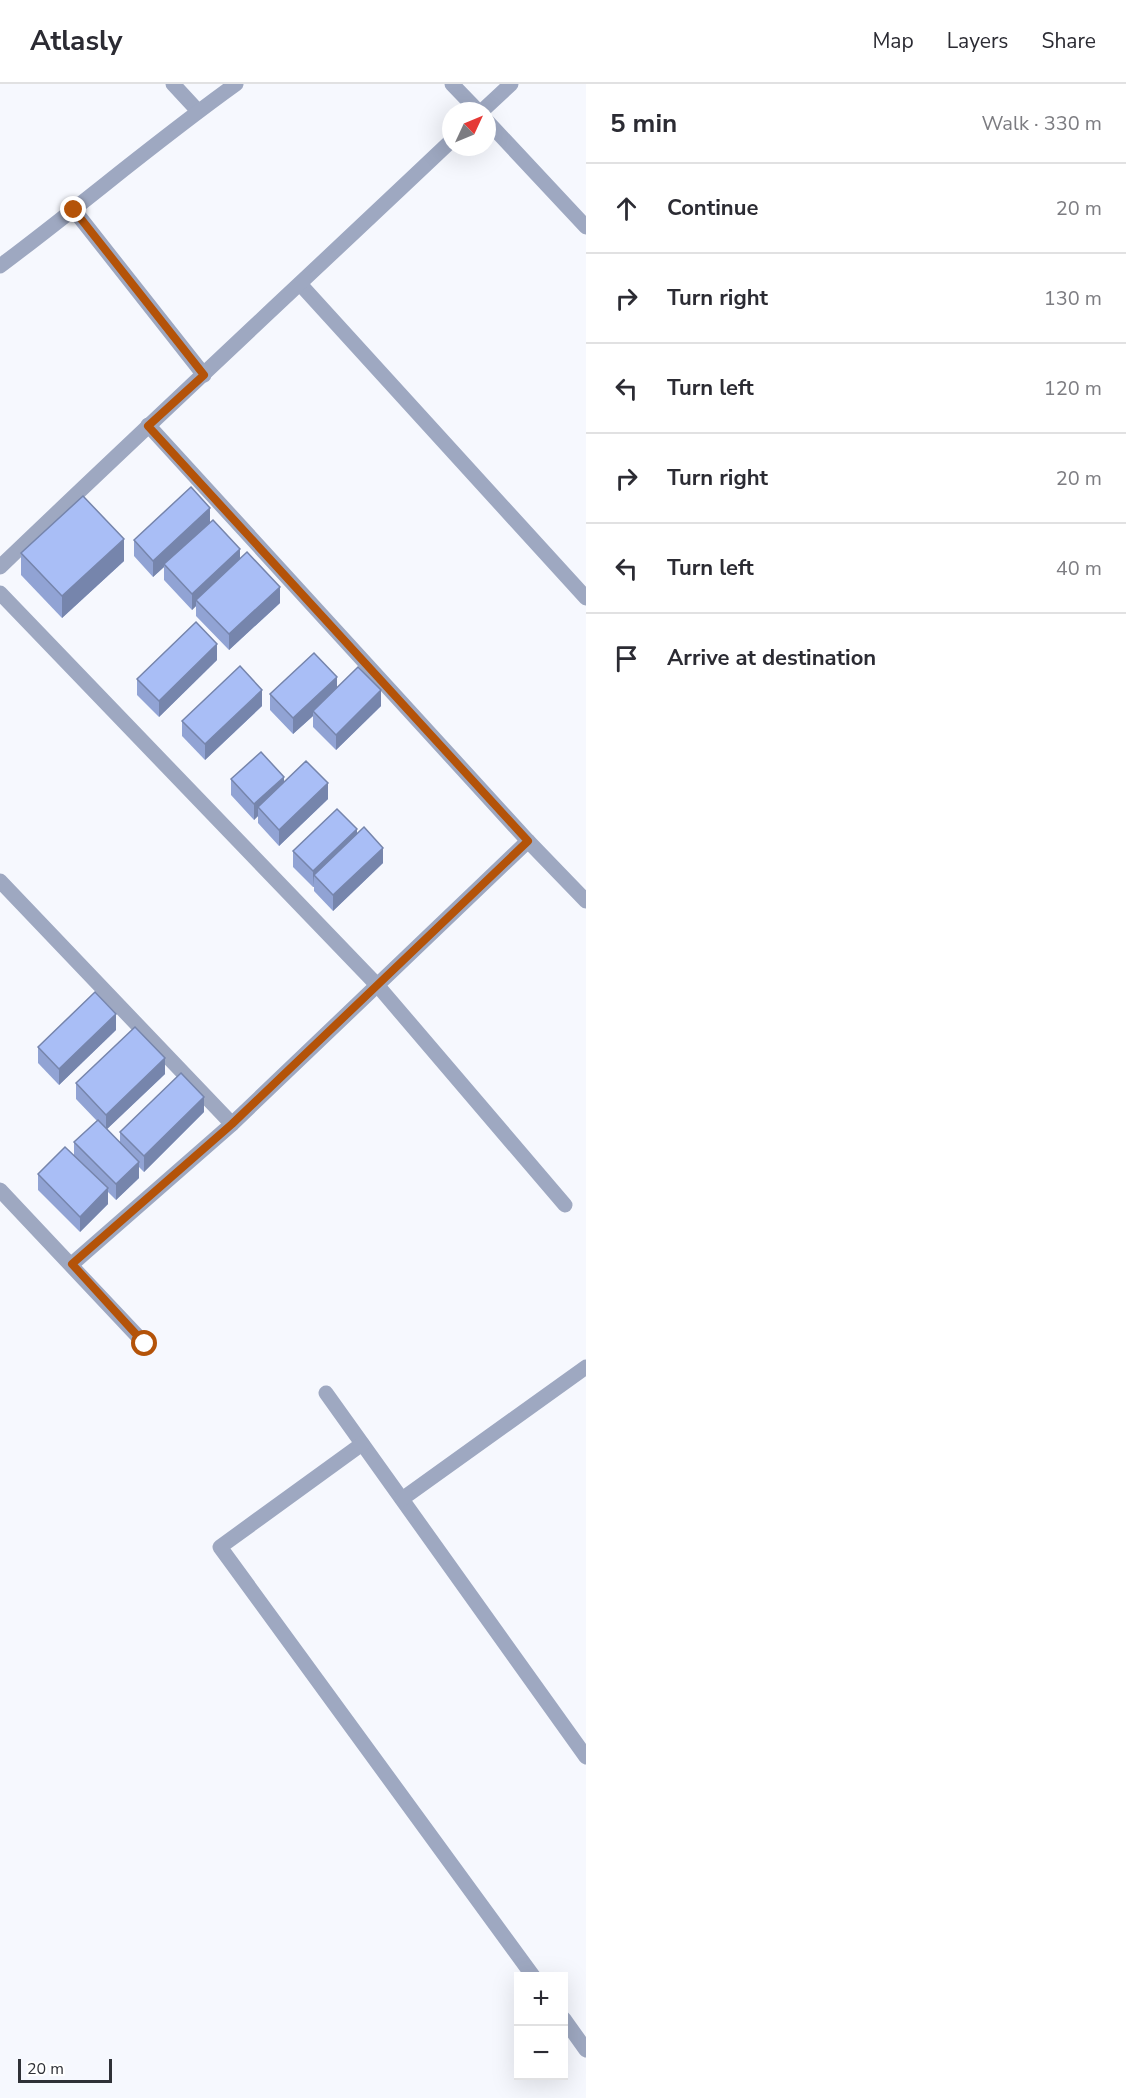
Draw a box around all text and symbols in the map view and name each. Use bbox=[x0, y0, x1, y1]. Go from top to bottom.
text: Atlasly bbox=[30, 22, 122, 60]
text: Map bbox=[872, 27, 914, 55]
text: Layers bbox=[947, 27, 1008, 55]
text: Share bbox=[1041, 27, 1096, 55]
north arrow bbox=[442, 102, 496, 156]
text: 5 min bbox=[610, 106, 677, 141]
text: Walk · 330 m bbox=[982, 110, 1102, 137]
icon: ahead bbox=[610, 192, 643, 225]
text: Continue bbox=[667, 193, 758, 223]
text: 20 m bbox=[1056, 195, 1102, 222]
route end bbox=[60, 196, 86, 222]
icon: right bbox=[610, 282, 643, 315]
text: Turn right bbox=[667, 283, 768, 313]
text: 130 m bbox=[1044, 285, 1102, 312]
icon: left bbox=[610, 372, 643, 405]
text: Turn left bbox=[667, 373, 754, 403]
text: 120 m bbox=[1044, 375, 1102, 402]
icon: right bbox=[610, 462, 643, 495]
text: Turn right bbox=[667, 463, 768, 493]
text: 20 m bbox=[1056, 465, 1102, 492]
icon: left bbox=[610, 552, 643, 585]
text: Turn left bbox=[667, 553, 754, 583]
text: 40 m bbox=[1056, 555, 1102, 582]
icon: arrive bbox=[610, 642, 643, 675]
text: Arrive at destination bbox=[667, 643, 876, 673]
route start bbox=[131, 1330, 157, 1356]
map controls bbox=[514, 1972, 568, 2080]
button: + bbox=[514, 1972, 568, 2026]
button: − bbox=[514, 2026, 568, 2080]
scale bar bbox=[18, 2056, 112, 2084]
text: 20 m bbox=[27, 2058, 64, 2080]

